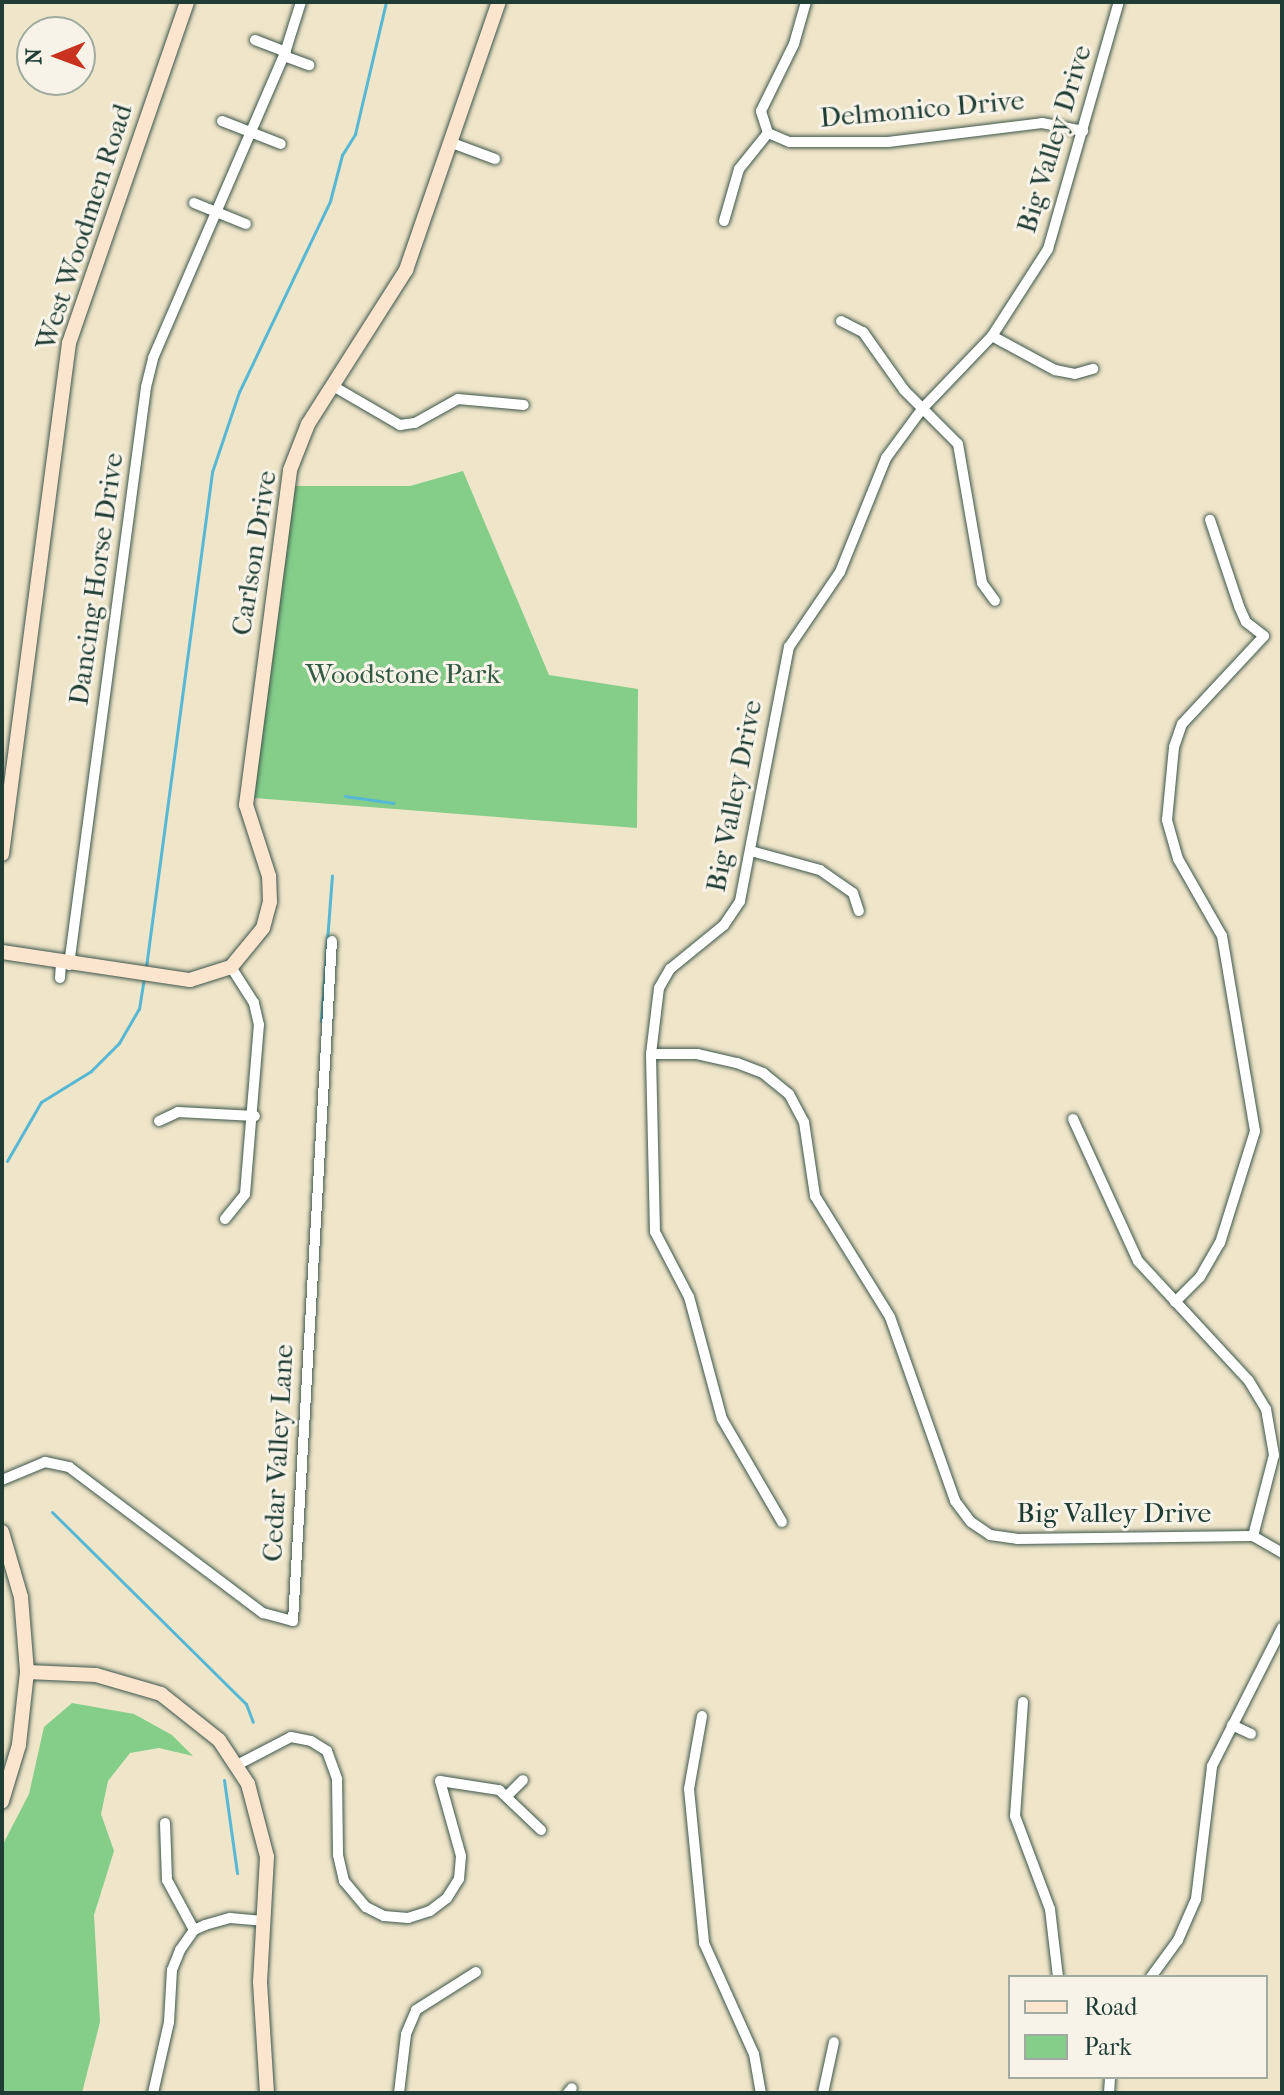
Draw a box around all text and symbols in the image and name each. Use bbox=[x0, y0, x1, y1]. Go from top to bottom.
north arrow bbox=[16, 16, 96, 96]
street label: Big Valley Drive bbox=[1009, 41, 1099, 237]
text: N bbox=[21, 48, 47, 65]
street label: Delmonico Drive bbox=[818, 83, 1026, 135]
street label: West Woodmen Road bbox=[28, 100, 140, 354]
street label: Dancing Horse Drive bbox=[62, 451, 130, 707]
street label: Carlson Drive bbox=[224, 468, 284, 638]
park label: Woodstone Park bbox=[305, 657, 501, 691]
street label: Big Valley Drive bbox=[699, 697, 769, 895]
street label: Cedar Valley Lane bbox=[256, 1343, 300, 1563]
street label: Big Valley Drive bbox=[1017, 1496, 1211, 1530]
legend bbox=[1008, 1975, 1268, 2079]
text: Road bbox=[1084, 1993, 1137, 2021]
text: Park bbox=[1084, 2033, 1132, 2061]

